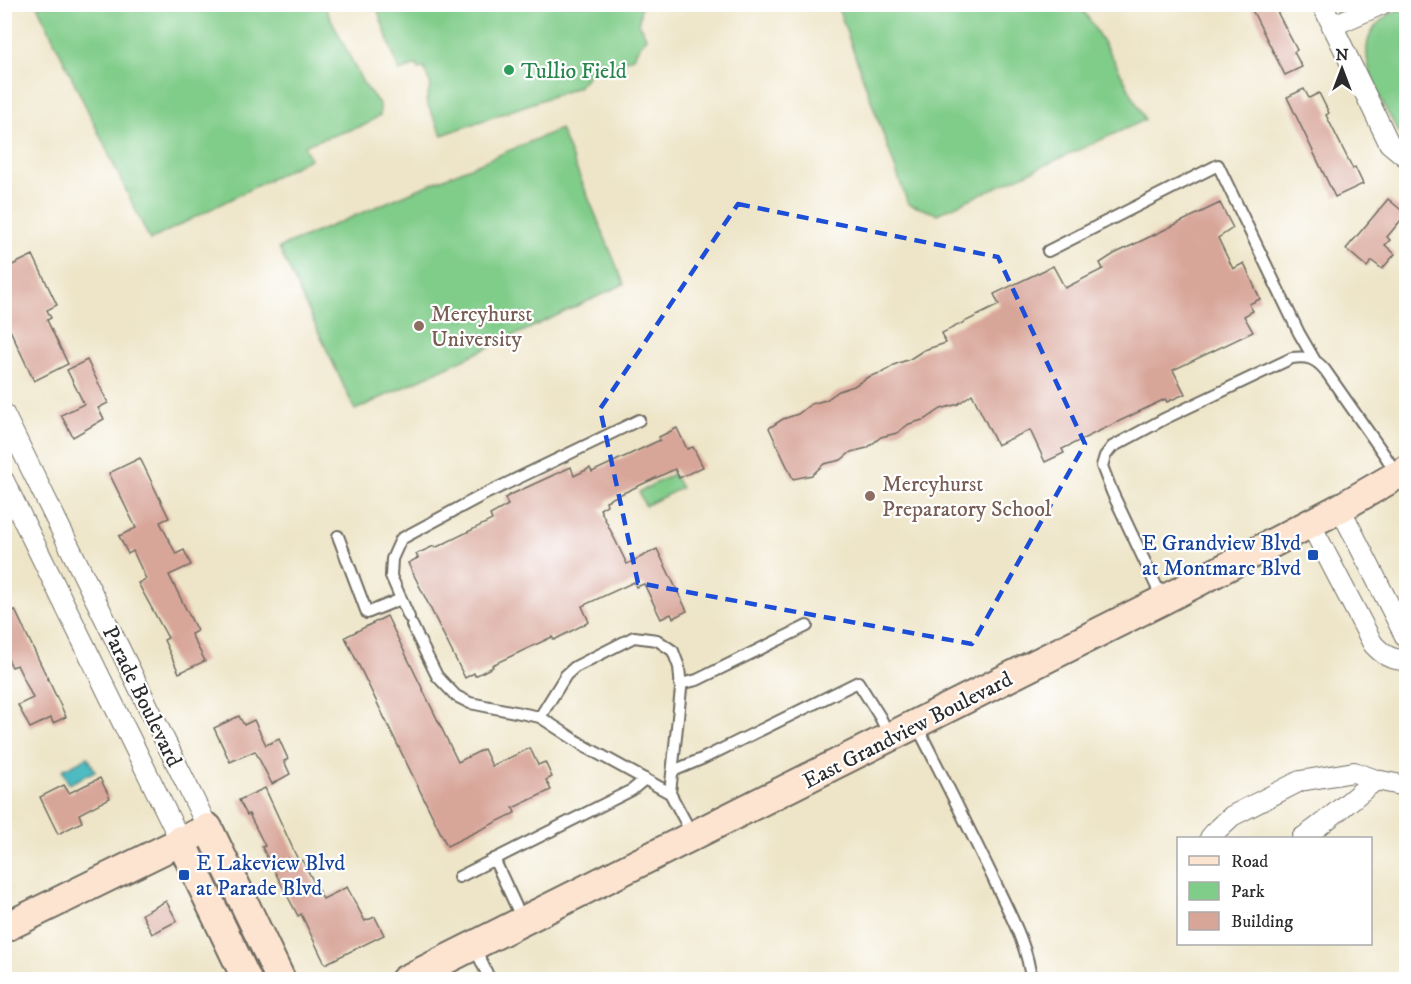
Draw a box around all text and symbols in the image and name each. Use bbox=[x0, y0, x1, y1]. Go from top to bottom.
north arrow bbox=[1312, 39, 1372, 99]
text: N bbox=[1335, 45, 1349, 65]
place label: Tullio Field bbox=[521, 58, 627, 85]
marker: Tullio Field bbox=[502, 63, 516, 77]
place label: Mercyhurst University bbox=[431, 301, 532, 353]
marker: Mercyhurst University bbox=[412, 319, 426, 333]
place label: Mercyhurst Preparatory School bbox=[882, 471, 1052, 523]
marker: Mercyhurst Preparatory School bbox=[863, 489, 877, 503]
place label: E Grandview Blvd at Montmarc Blvd bbox=[1142, 530, 1301, 582]
marker: E Grandview Blvd at Montmarc Blvd bbox=[1306, 548, 1320, 562]
street label: Parade Boulevard bbox=[96, 622, 187, 772]
street label: East Grandview Boulevard bbox=[798, 666, 1017, 795]
legend bbox=[1177, 837, 1372, 945]
place label: E Lakeview Blvd at Parade Blvd bbox=[196, 850, 345, 902]
text: Road bbox=[1231, 851, 1268, 873]
marker: E Lakeview Blvd at Parade Blvd bbox=[177, 868, 191, 882]
text: Park bbox=[1231, 881, 1265, 903]
text: Building bbox=[1231, 911, 1293, 933]

